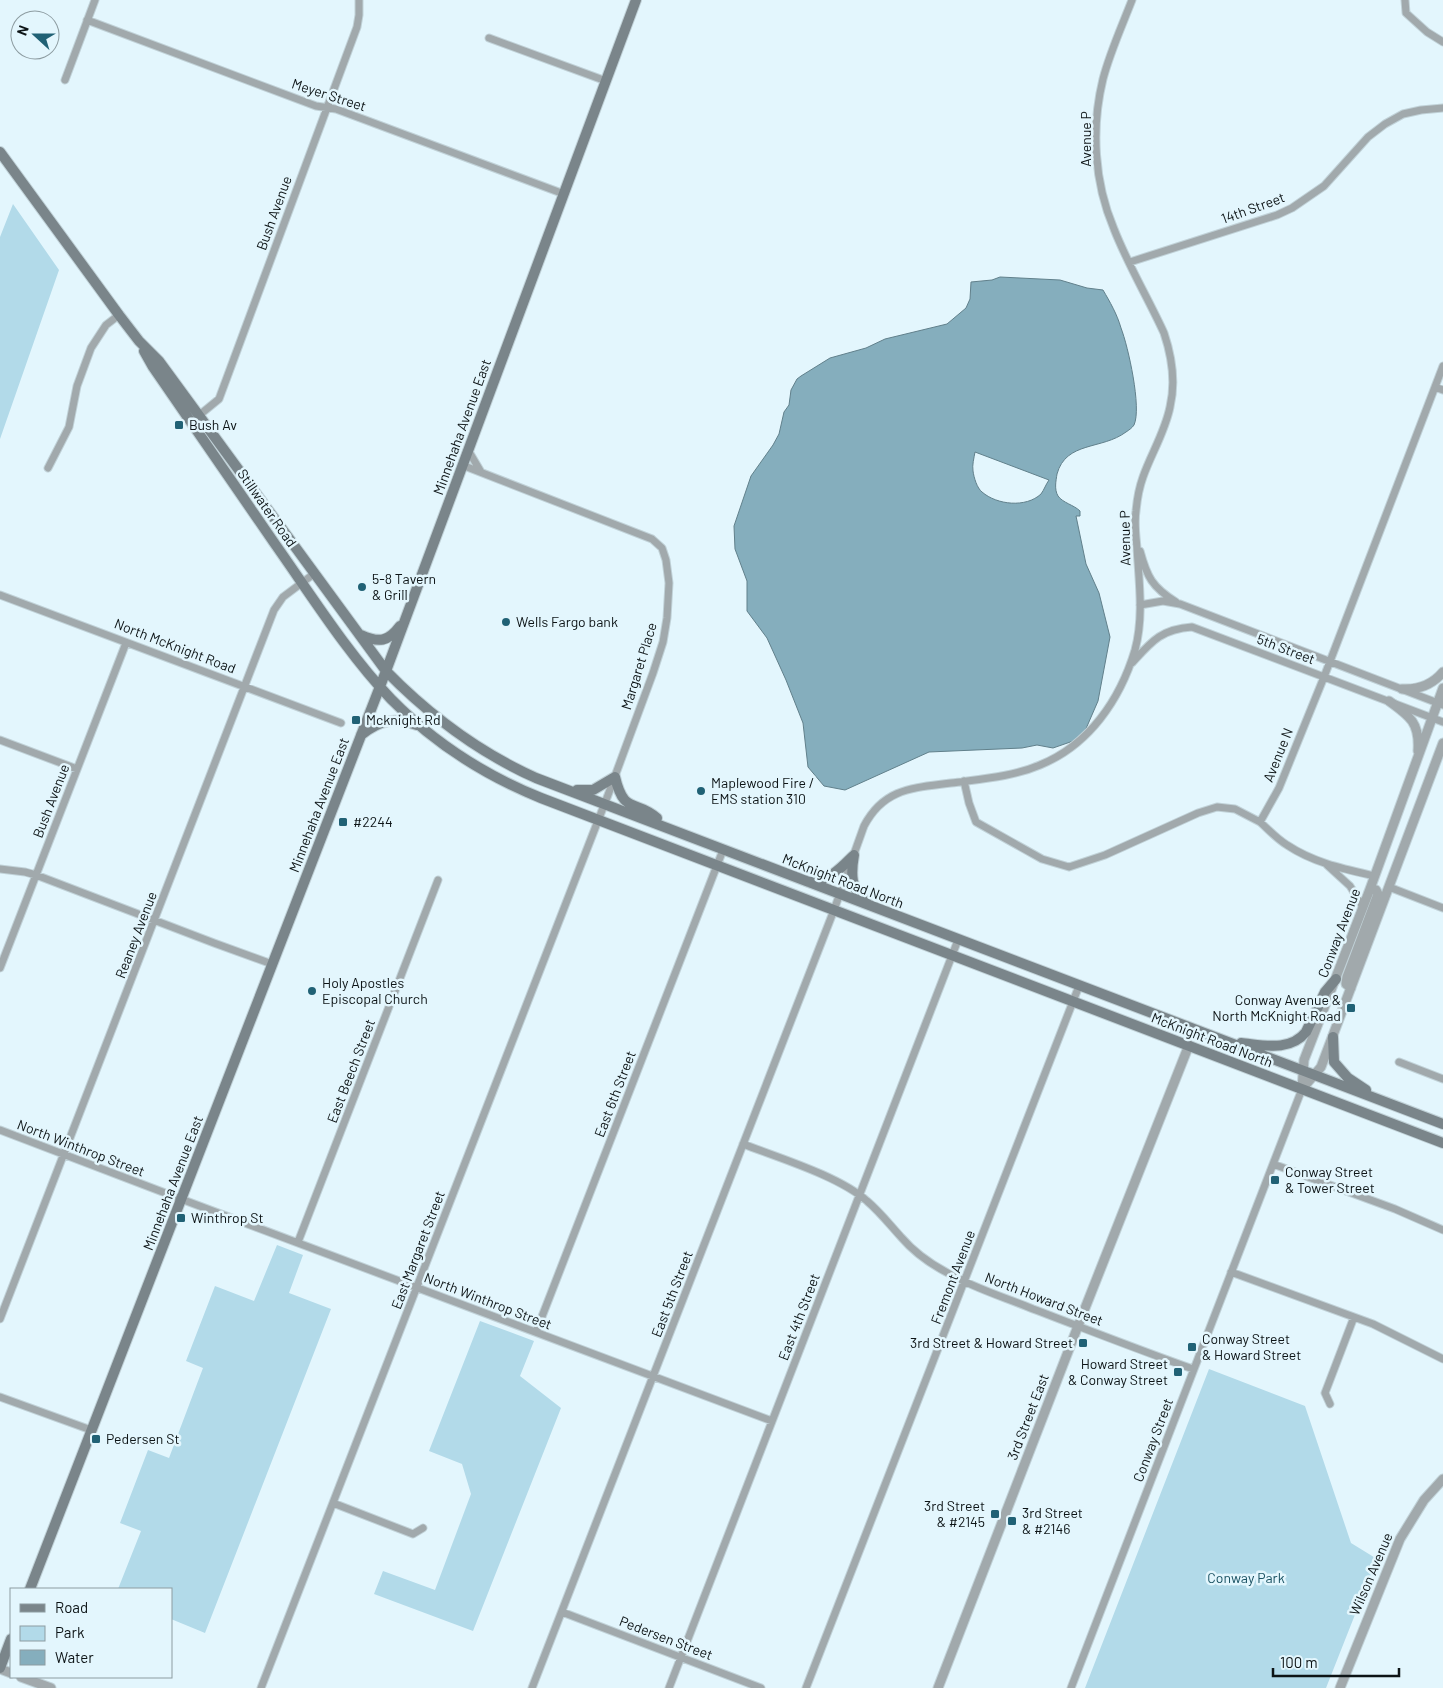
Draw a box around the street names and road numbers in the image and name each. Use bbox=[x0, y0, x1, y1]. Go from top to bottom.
street label: Meyer Street bbox=[290, 75, 368, 115]
street label: Avenue P bbox=[1077, 111, 1094, 167]
street label: Bush Avenue bbox=[252, 173, 295, 252]
street label: 14th Street bbox=[1219, 188, 1287, 227]
street label: Minnehaha Avenue East bbox=[429, 357, 494, 497]
street label: Stillwater Road bbox=[234, 465, 301, 550]
street label: Avenue P bbox=[1116, 510, 1133, 566]
street label: North McKnight Road bbox=[112, 615, 238, 677]
street label: Margaret Place bbox=[617, 620, 660, 712]
street label: 5th Street bbox=[1255, 630, 1318, 667]
street label: Avenue N bbox=[1259, 725, 1296, 784]
street label: Minnehaha Avenue East bbox=[285, 735, 352, 875]
street label: Bush Avenue bbox=[29, 762, 72, 840]
street label: McKnight Road North bbox=[780, 850, 906, 912]
street label: Conway Avenue bbox=[1314, 886, 1363, 980]
street label: Reaney Avenue bbox=[111, 889, 160, 981]
street label: McKnight Road North bbox=[1149, 1009, 1275, 1071]
street label: East Beech Street bbox=[323, 1017, 378, 1125]
street label: East 6th Street bbox=[590, 1048, 639, 1139]
street label: Minnehaha Avenue East bbox=[139, 1113, 206, 1253]
street label: North Winthrop Street bbox=[15, 1115, 147, 1180]
street label: East Margaret Street bbox=[387, 1188, 448, 1311]
street label: Fremont Avenue bbox=[927, 1227, 978, 1326]
street label: East 5th Street bbox=[647, 1248, 696, 1339]
street label: North Winthrop Street bbox=[422, 1268, 554, 1333]
street label: North Howard Street bbox=[983, 1268, 1106, 1329]
street label: East 4th Street bbox=[774, 1271, 823, 1363]
street label: 3rd Street East bbox=[1003, 1371, 1052, 1462]
street label: Conway Street bbox=[1129, 1396, 1176, 1484]
street label: Wilson Avenue bbox=[1345, 1530, 1396, 1618]
street label: Pedersen Street bbox=[617, 1612, 715, 1663]

